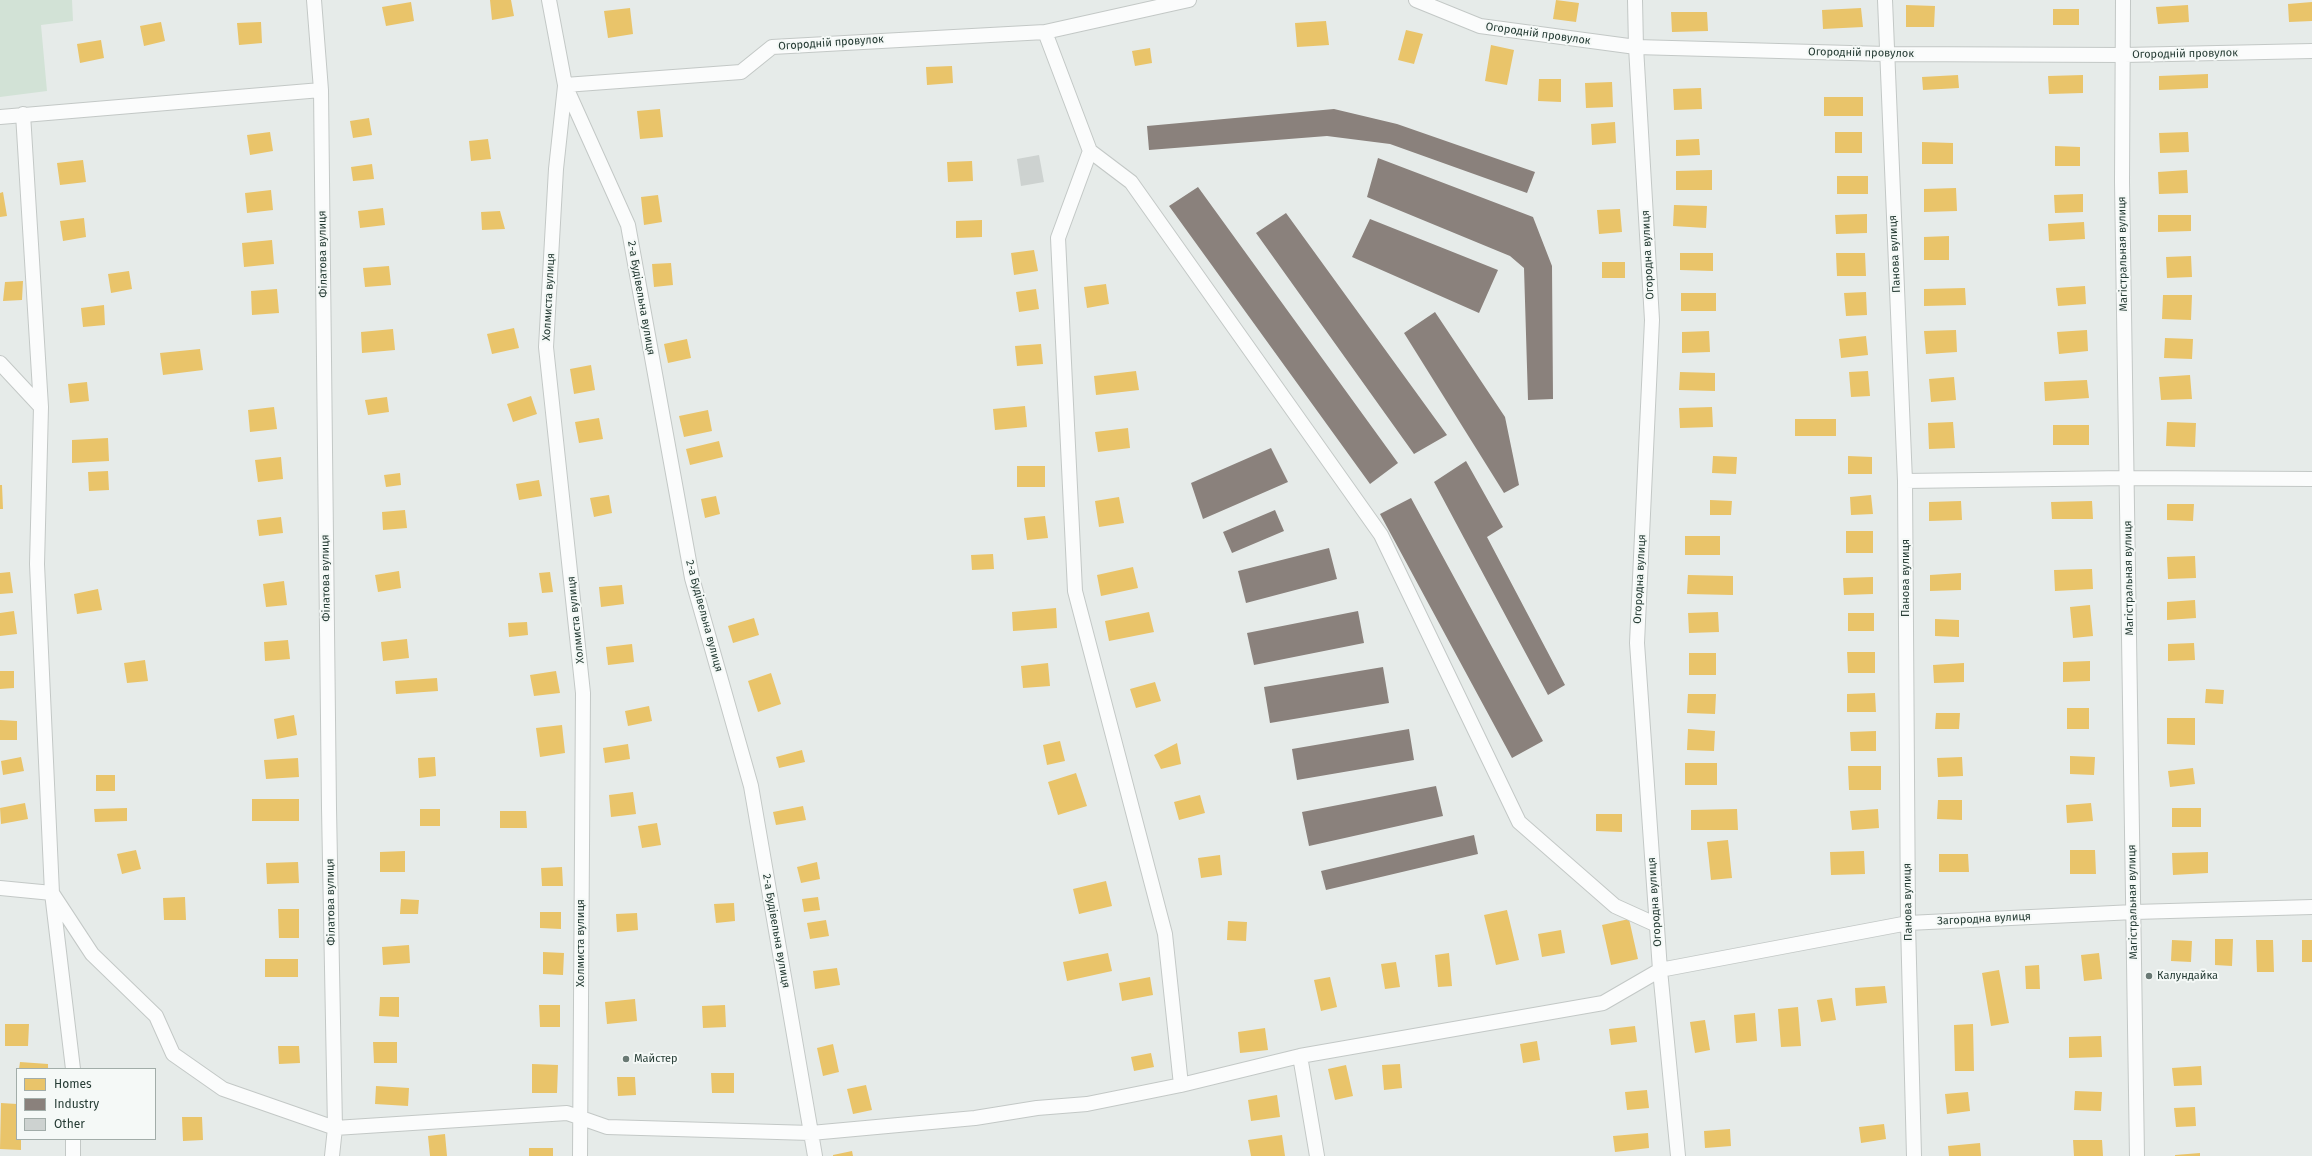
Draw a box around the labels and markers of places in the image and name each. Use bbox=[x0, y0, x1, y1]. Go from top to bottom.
place label: Калундайка bbox=[2157, 969, 2218, 983]
marker: Калундайка bbox=[2144, 971, 2154, 981]
place label: Майстер bbox=[634, 1052, 678, 1066]
marker: Майстер bbox=[621, 1054, 631, 1064]

